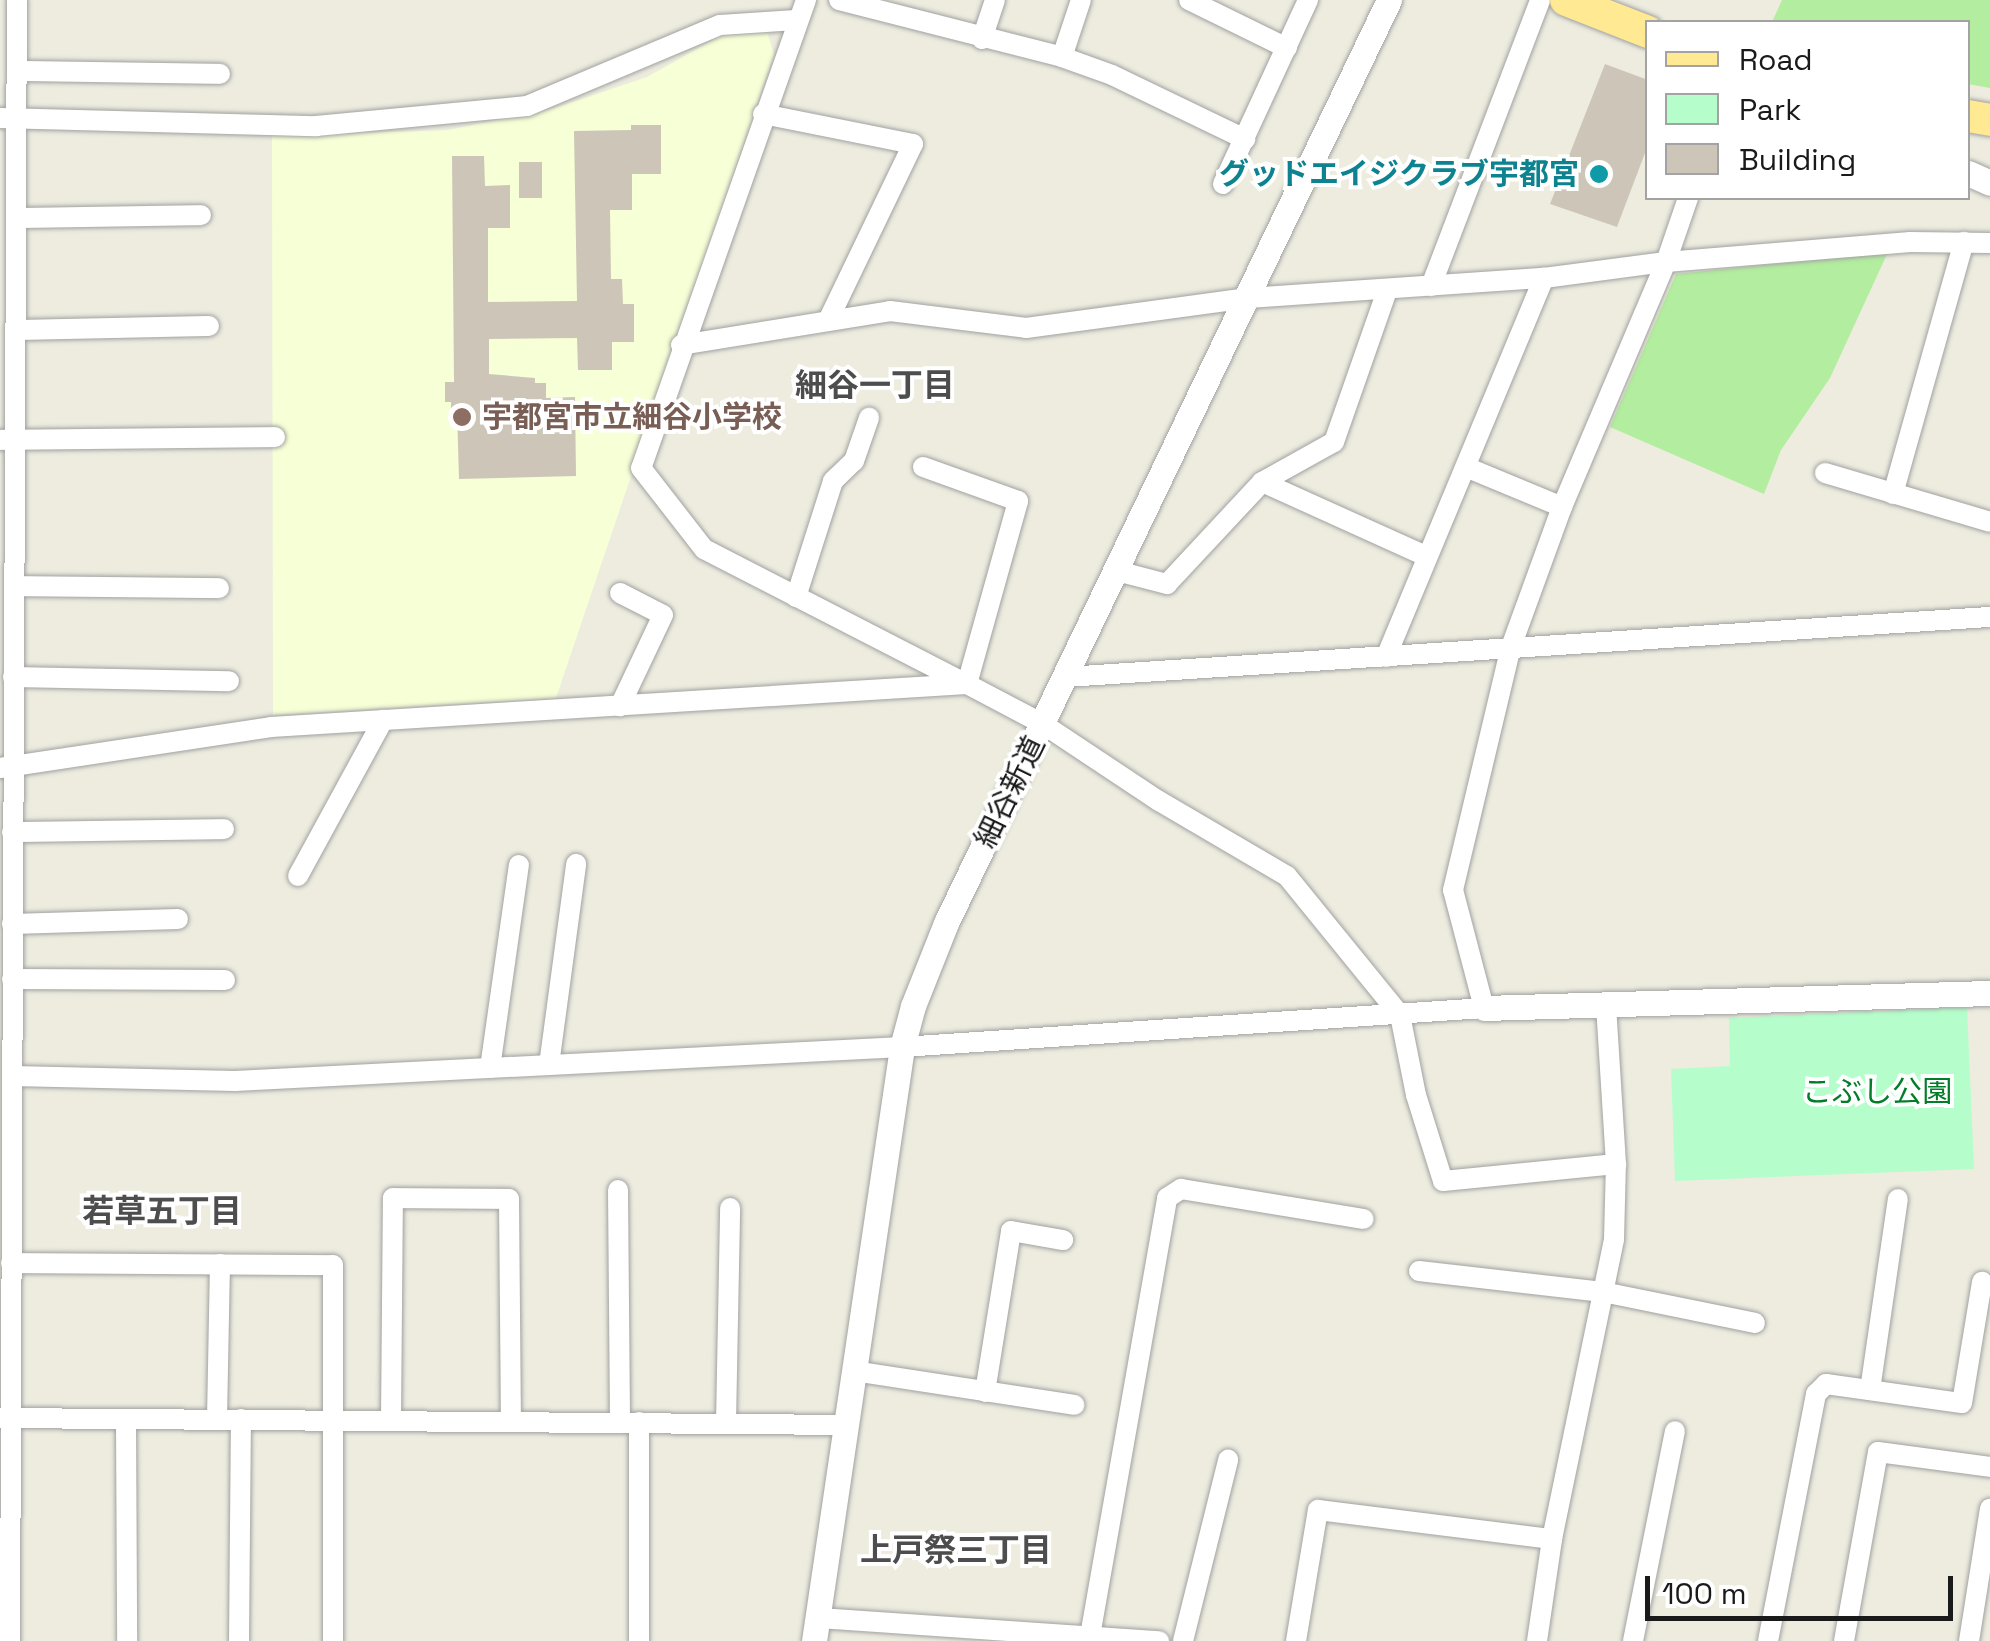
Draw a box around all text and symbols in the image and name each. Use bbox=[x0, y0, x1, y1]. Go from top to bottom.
legend bbox=[1645, 20, 1970, 200]
text: Road bbox=[1739, 40, 1813, 79]
text: Park bbox=[1739, 90, 1801, 129]
text: Building bbox=[1739, 140, 1856, 179]
place label: グッドエイジクラブ宇都宮 bbox=[1219, 156, 1579, 192]
marker: グッドエイジクラブ宇都宮 bbox=[1588, 163, 1610, 185]
district label: 細谷一丁目 bbox=[795, 366, 955, 404]
place label: 宇都宮市立細谷小学校 bbox=[482, 399, 782, 435]
marker: 宇都宮市立細谷小学校 bbox=[451, 406, 473, 428]
street label: 細谷新道 bbox=[968, 730, 1052, 854]
park label: こぶし公園 bbox=[1802, 1074, 1952, 1110]
district label: 若草五丁目 bbox=[82, 1192, 242, 1230]
district label: 上戸祭三丁目 bbox=[860, 1531, 1052, 1569]
scale bar bbox=[1650, 1556, 1958, 1618]
text: 100 m bbox=[1662, 1574, 1747, 1613]

